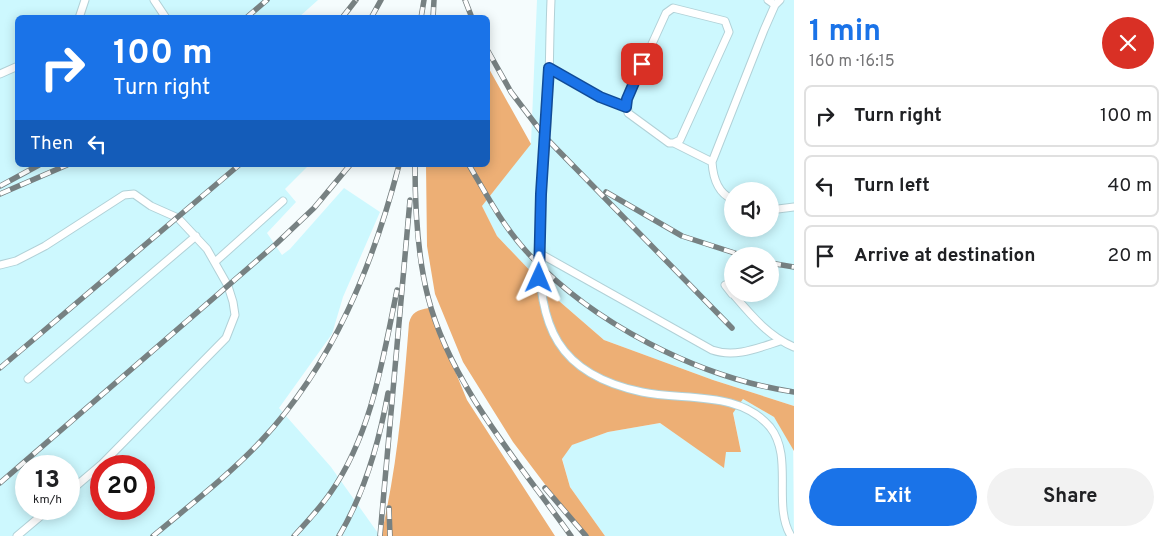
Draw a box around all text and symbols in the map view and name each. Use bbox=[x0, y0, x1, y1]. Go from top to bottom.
text: 1 min bbox=[809, 14, 881, 51]
button: close bbox=[1102, 17, 1154, 69]
text: 100 m bbox=[113, 32, 213, 76]
icon: right bbox=[30, 35, 95, 100]
pin bbox=[621, 43, 663, 85]
icon: arrive bbox=[628, 50, 656, 78]
text: 160 m · 16:15 bbox=[809, 52, 895, 72]
text: Turn right bbox=[113, 75, 210, 102]
icon: right bbox=[811, 102, 839, 130]
text: Turn right bbox=[854, 104, 942, 128]
text: 100 m bbox=[1100, 104, 1152, 128]
icon: left bbox=[83, 130, 111, 158]
text: Then bbox=[30, 132, 73, 156]
icon: left bbox=[811, 172, 839, 200]
text: Turn left bbox=[854, 174, 930, 198]
text: 40 m bbox=[1107, 174, 1152, 198]
map controls bbox=[724, 182, 779, 302]
button: sound bbox=[724, 182, 779, 237]
icon: arrive bbox=[811, 242, 839, 270]
text: Arrive at destination bbox=[854, 244, 1035, 268]
text: 20 m bbox=[1108, 244, 1152, 268]
button: layers bbox=[724, 247, 779, 302]
position arrow bbox=[512, 251, 564, 303]
speed limit sign: 20 bbox=[90, 455, 155, 520]
text: 13 bbox=[35, 465, 60, 497]
button: Exit bbox=[809, 468, 977, 526]
button: Share bbox=[987, 468, 1154, 526]
text: km/h bbox=[33, 492, 62, 508]

